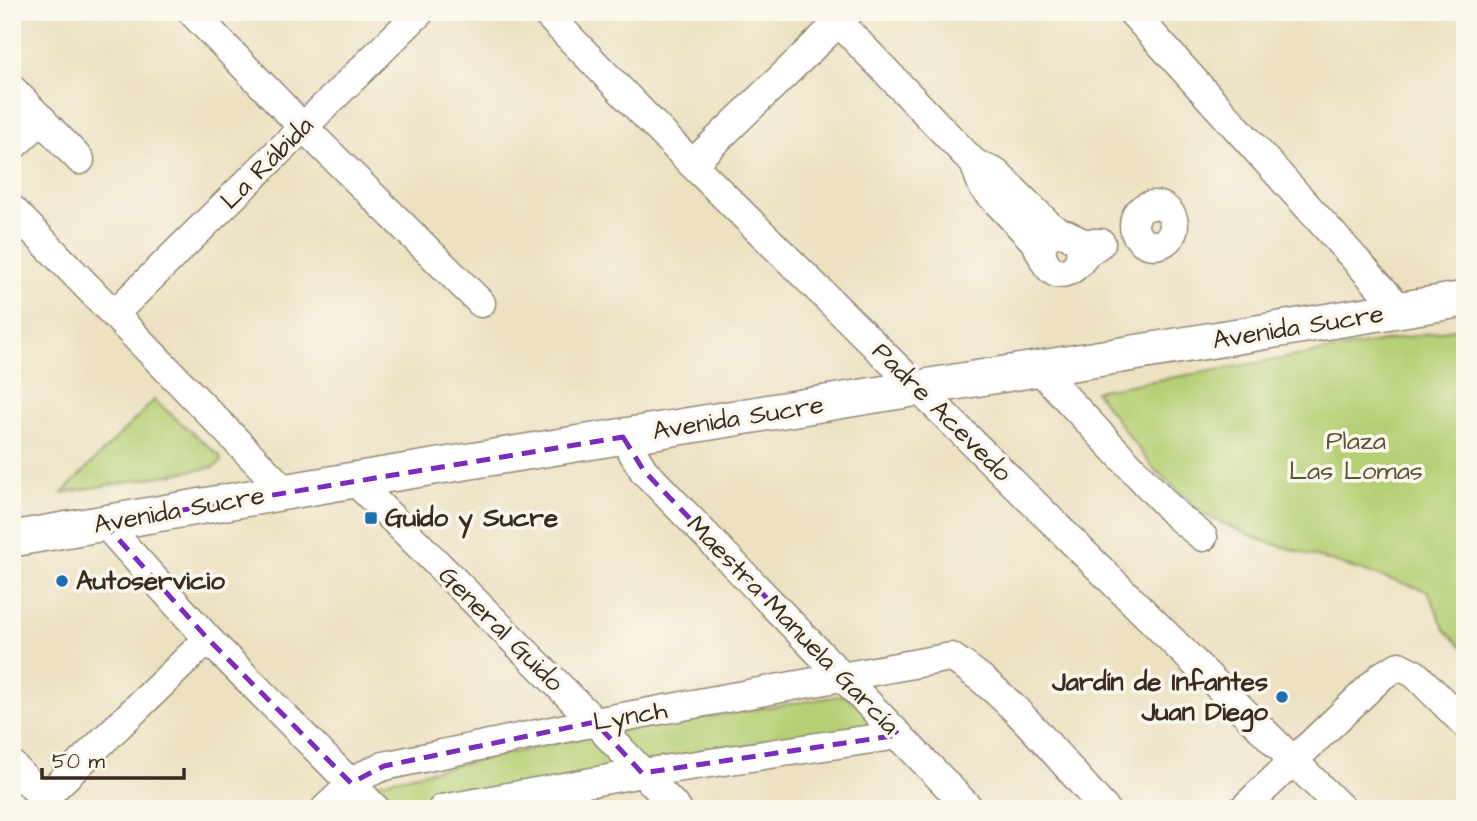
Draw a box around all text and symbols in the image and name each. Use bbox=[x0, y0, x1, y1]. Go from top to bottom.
street label: La Rábida bbox=[212, 108, 322, 218]
street label: Avenida Sucre bbox=[1210, 296, 1386, 358]
street label: Padre Acevedo bbox=[864, 334, 1020, 490]
street label: Avenida Sucre bbox=[650, 387, 826, 449]
park label: Plaza Las Lomas bbox=[1289, 423, 1423, 489]
street label: Avenida Sucre bbox=[91, 477, 267, 543]
place label: Guido y Sucre bbox=[385, 500, 558, 539]
street label: Maestra Manuela García bbox=[679, 507, 907, 743]
marker: Guido y Sucre bbox=[363, 510, 379, 526]
street label: General Guido bbox=[430, 558, 572, 700]
place label: Autoservicio bbox=[76, 563, 225, 599]
marker: Autoservicio bbox=[54, 573, 70, 589]
place label: Jardín de Infantes Juan Diego bbox=[1051, 664, 1268, 733]
marker: Jardín de Infantes Juan Diego bbox=[1274, 689, 1290, 705]
street label: Lynch bbox=[590, 692, 670, 742]
scale bar bbox=[42, 737, 184, 781]
text: 50 m bbox=[52, 747, 106, 776]

